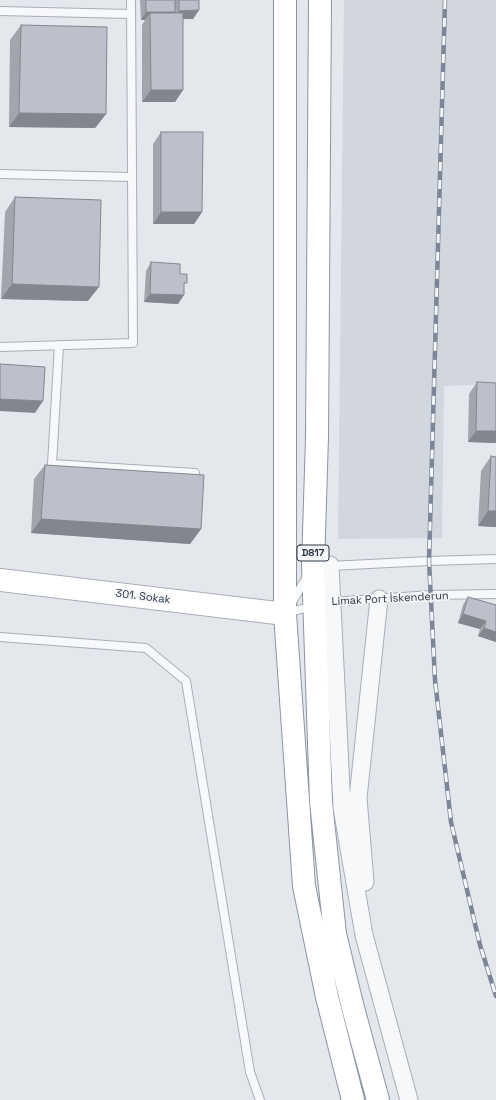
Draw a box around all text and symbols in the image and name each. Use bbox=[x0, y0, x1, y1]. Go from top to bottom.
road number: D817 bbox=[297, 545, 329, 561]
street label: 301. Sokak bbox=[115, 587, 171, 607]
street label: Limak Port İskenderun bbox=[331, 589, 449, 609]

